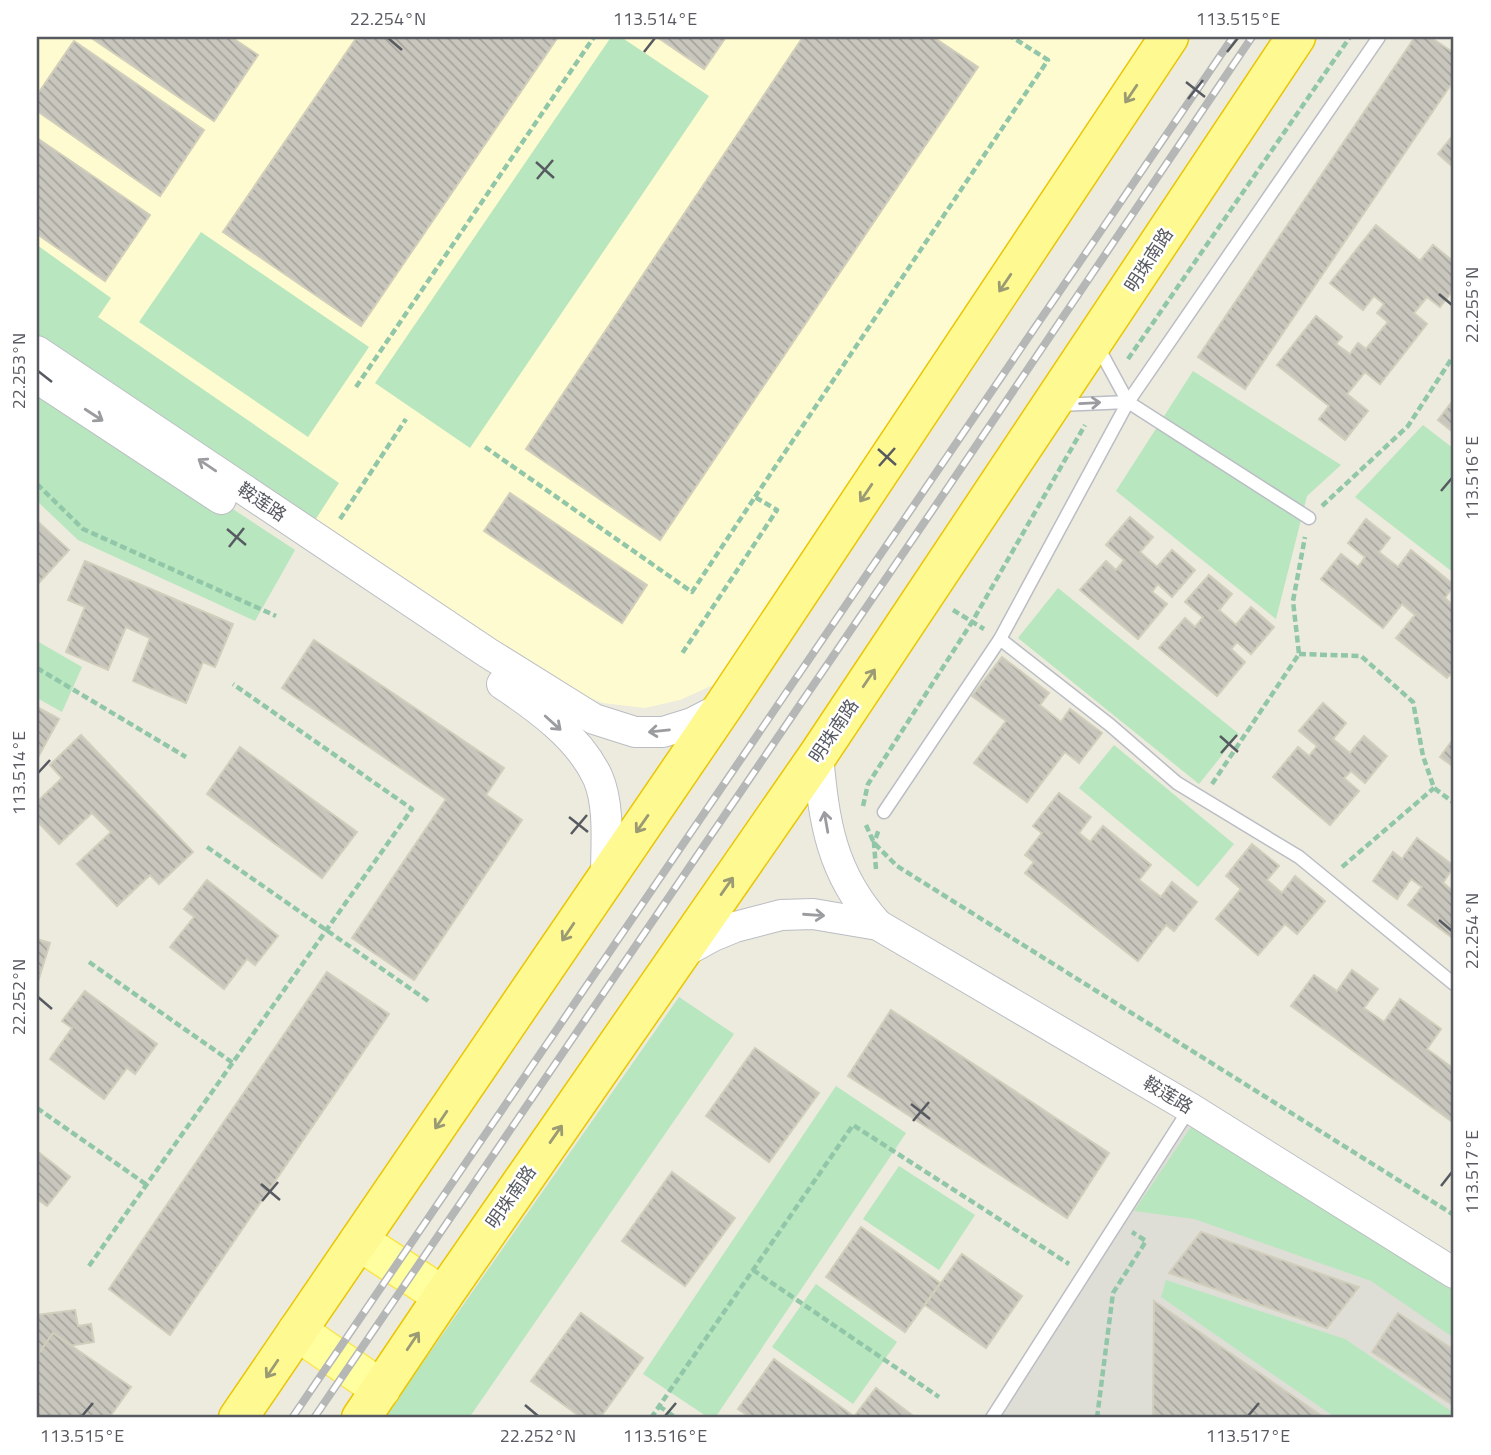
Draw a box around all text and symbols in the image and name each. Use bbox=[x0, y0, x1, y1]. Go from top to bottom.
text: 22.254°N bbox=[350, 5, 426, 32]
text: 113.514°E bbox=[613, 5, 697, 32]
text: 113.515°E bbox=[1196, 5, 1280, 32]
one-way arrow bbox=[1124, 83, 1138, 103]
street label: 明珠南路 bbox=[1118, 222, 1180, 297]
text: 22.255°N bbox=[1458, 267, 1485, 343]
one-way arrow bbox=[998, 273, 1013, 292]
text: 22.253°N bbox=[5, 333, 32, 409]
one-way arrow bbox=[1079, 397, 1102, 410]
one-way arrow bbox=[83, 408, 103, 422]
text: 113.516°E bbox=[1458, 436, 1485, 520]
one-way arrow bbox=[198, 458, 217, 472]
street label: 鞍莲路 bbox=[232, 475, 292, 528]
one-way arrow bbox=[858, 482, 872, 502]
one-way arrow bbox=[862, 669, 876, 688]
street label: 明珠南路 bbox=[802, 693, 865, 768]
one-way arrow bbox=[544, 715, 562, 731]
one-way arrow bbox=[648, 724, 671, 737]
text: 113.514°E bbox=[5, 731, 32, 815]
one-way arrow bbox=[819, 811, 832, 834]
one-way arrow bbox=[635, 814, 649, 833]
one-way arrow bbox=[720, 877, 735, 896]
text: 22.254°N bbox=[1458, 893, 1485, 969]
one-way arrow bbox=[803, 909, 825, 922]
one-way arrow bbox=[561, 922, 575, 941]
text: 22.252°N bbox=[5, 959, 32, 1035]
street label: 鞍莲路 bbox=[1138, 1069, 1198, 1120]
one-way arrow bbox=[433, 1110, 448, 1129]
one-way arrow bbox=[549, 1125, 563, 1144]
text: 113.517°E bbox=[1458, 1130, 1485, 1214]
street label: 明珠南路 bbox=[479, 1159, 542, 1234]
one-way arrow bbox=[406, 1332, 420, 1351]
one-way arrow bbox=[264, 1359, 279, 1378]
text: 113.515°E bbox=[40, 1422, 124, 1449]
text: 22.252°N bbox=[500, 1422, 576, 1449]
text: 113.516°E bbox=[623, 1422, 707, 1449]
text: 113.517°E bbox=[1206, 1422, 1290, 1449]

